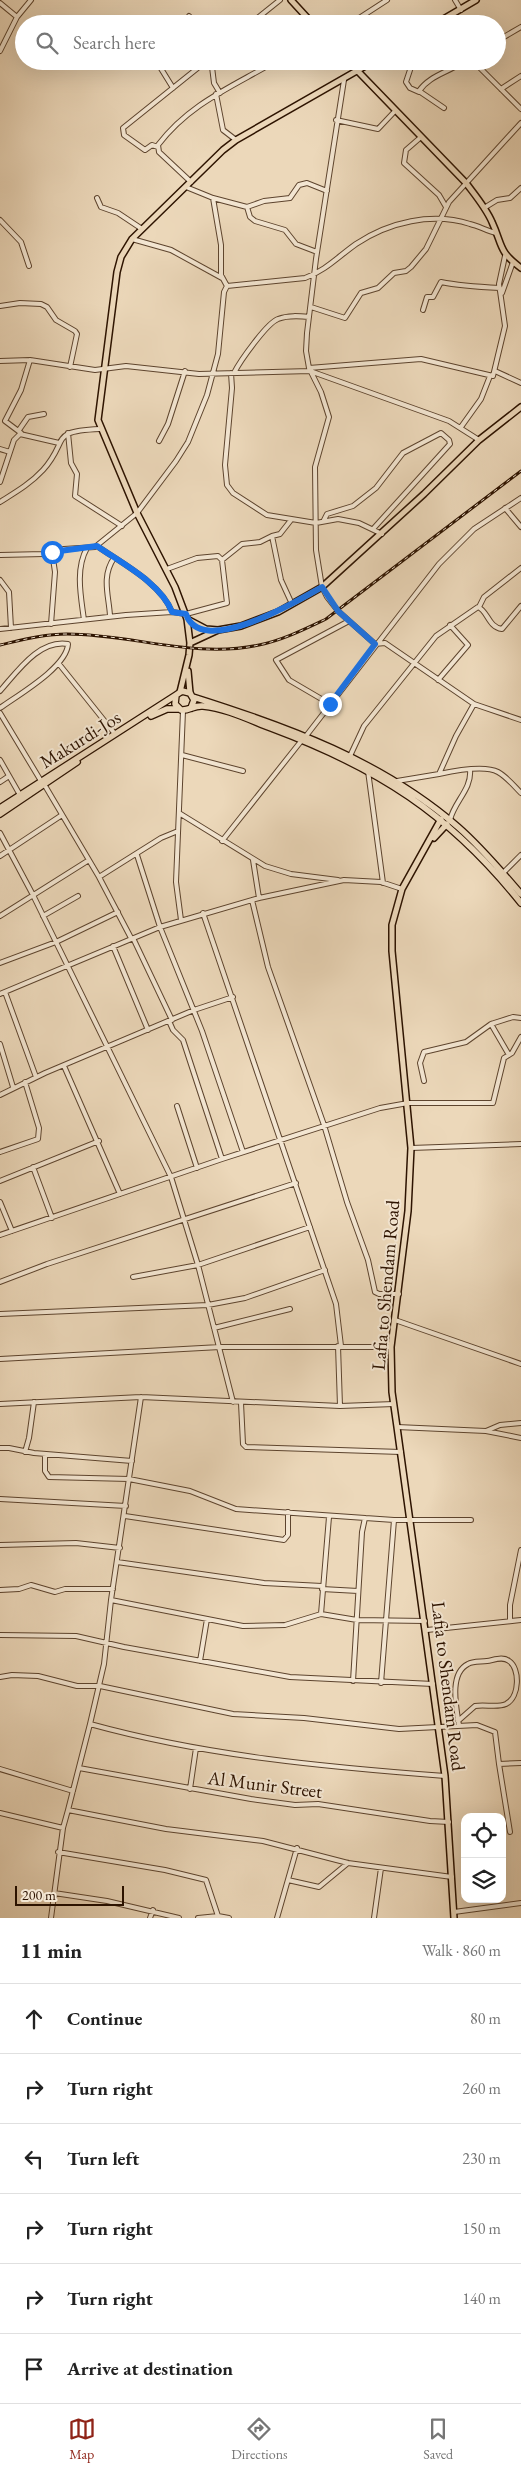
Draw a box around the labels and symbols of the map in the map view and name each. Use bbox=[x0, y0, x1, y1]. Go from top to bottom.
route start bbox=[41, 541, 64, 564]
route end bbox=[319, 693, 342, 716]
street label: Makurdi-Jos bbox=[35, 705, 126, 774]
street label: Lafia to Shendam Road bbox=[366, 1199, 405, 1371]
street label: Lafia to Shendam Road bbox=[426, 1600, 471, 1773]
street label: Al Munir Street bbox=[205, 1765, 324, 1804]
scale bar bbox=[15, 1883, 124, 1906]

